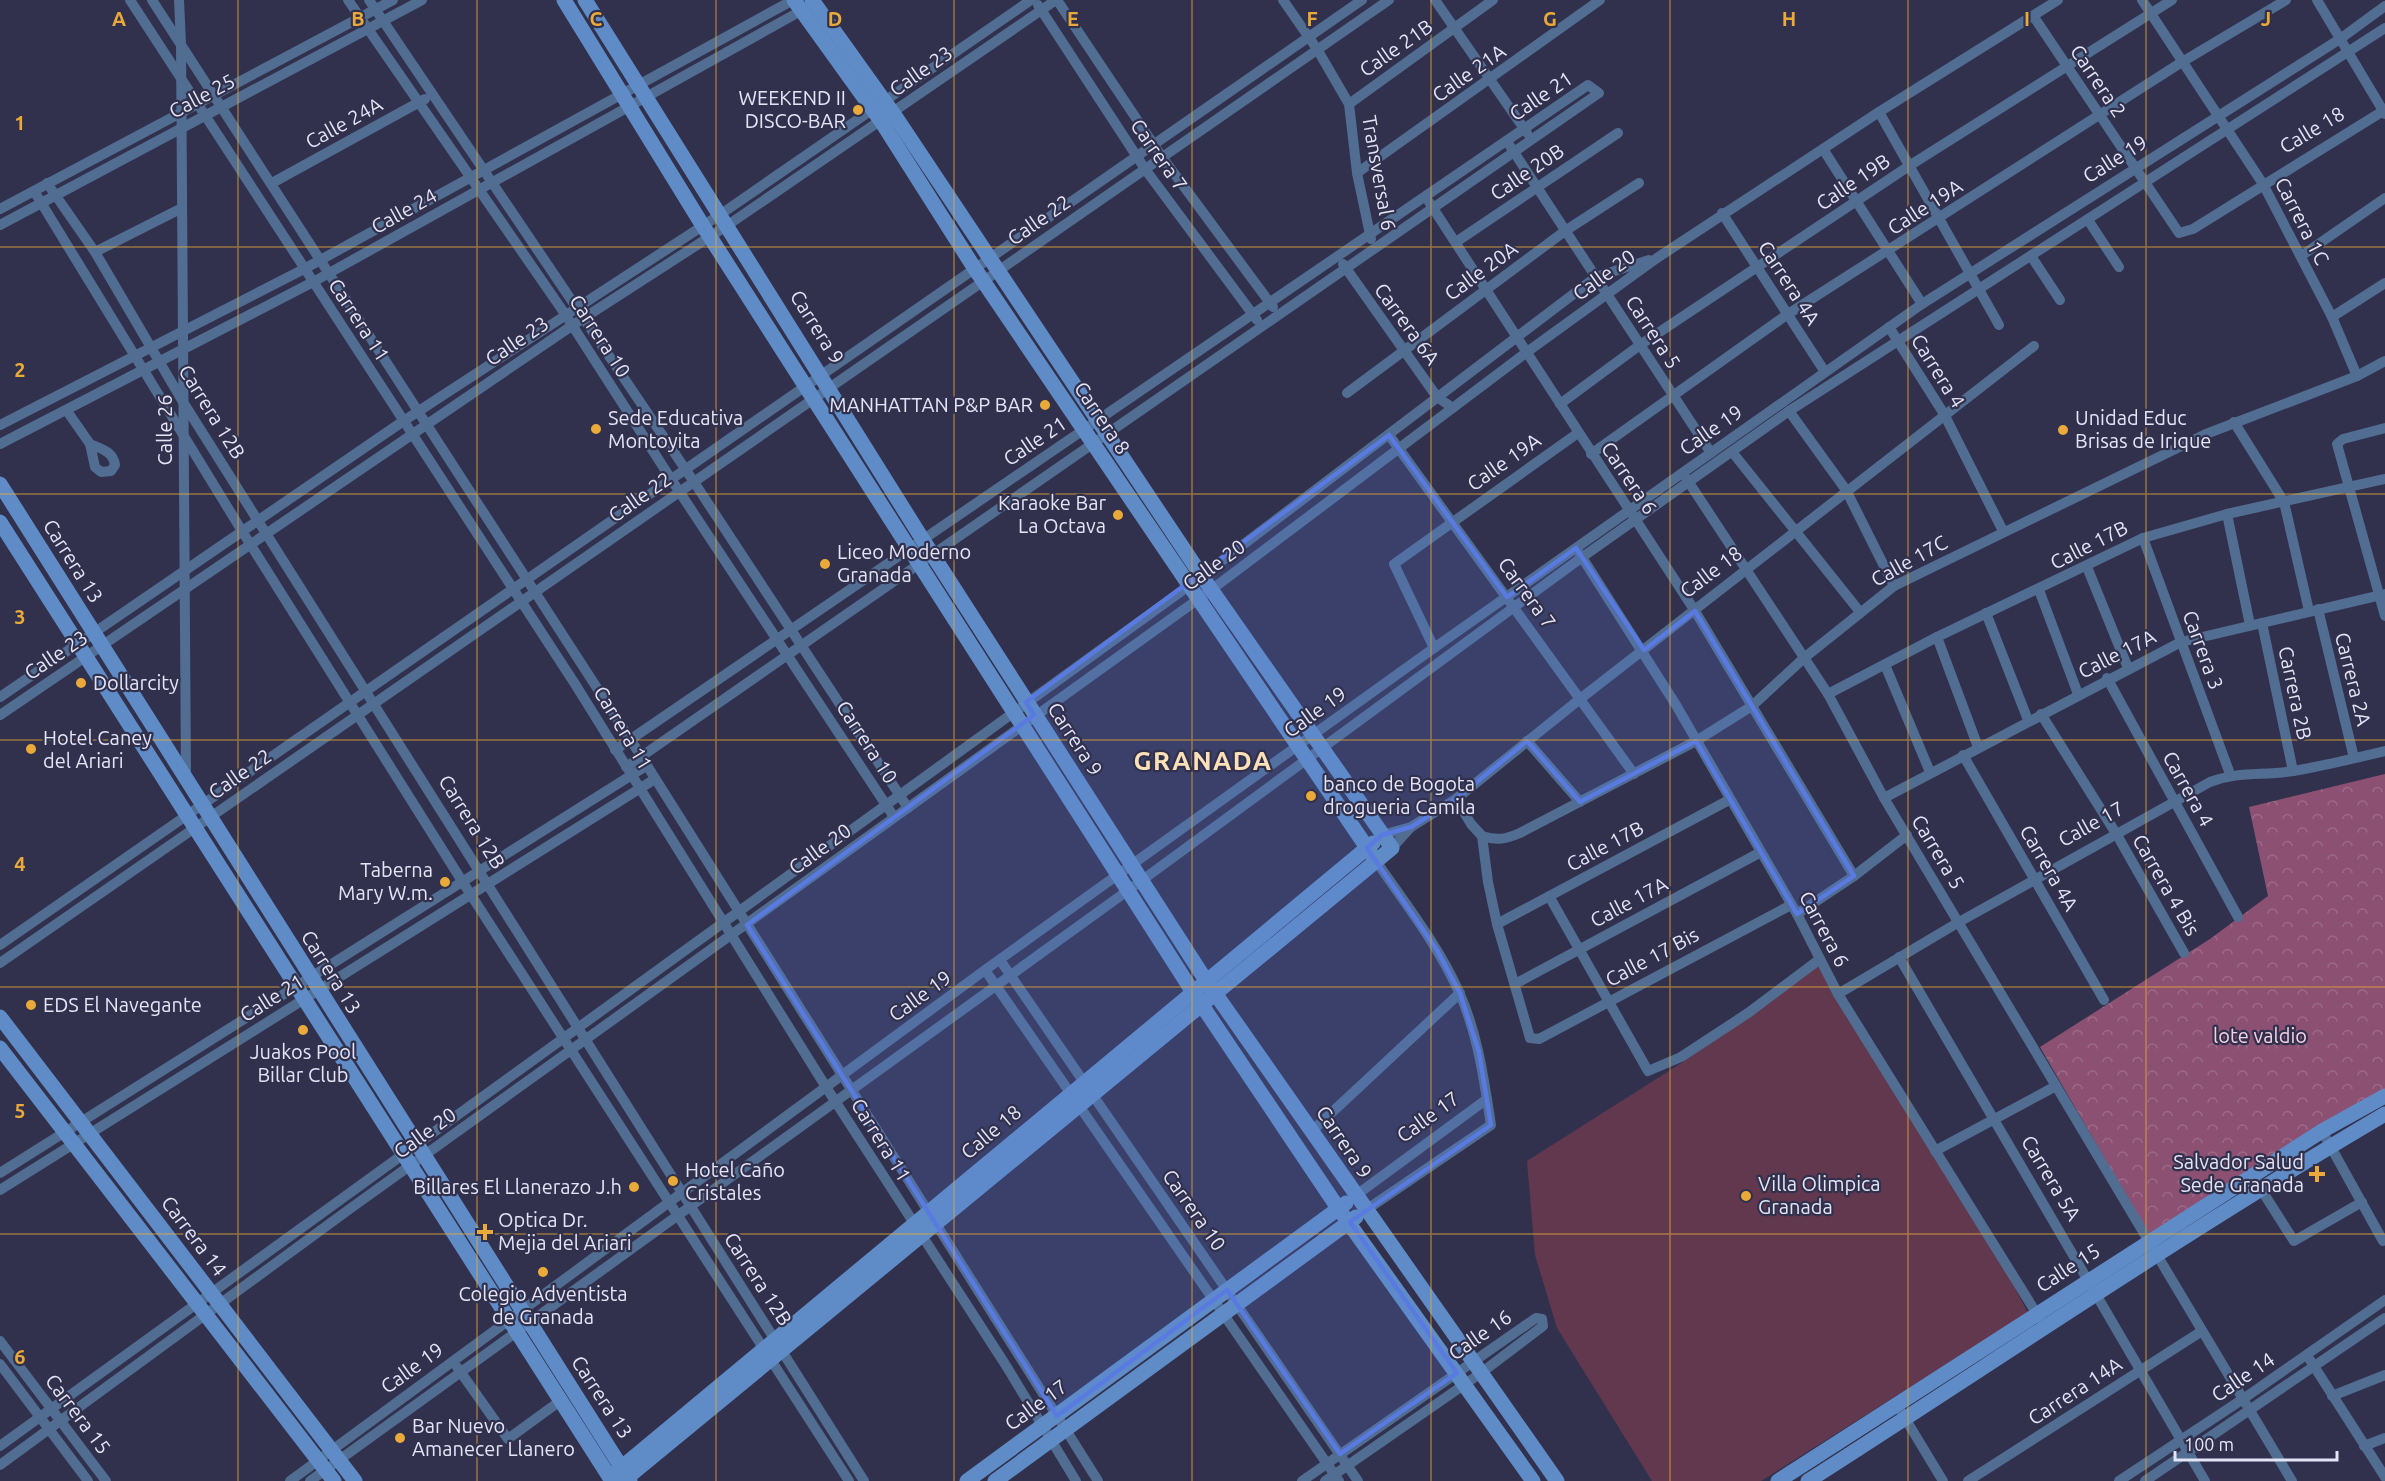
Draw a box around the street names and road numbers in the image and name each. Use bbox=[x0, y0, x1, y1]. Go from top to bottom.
street label: Calle 21B bbox=[1355, 14, 1437, 81]
street label: Calle 21A bbox=[1428, 39, 1510, 106]
street label: Carrera 2 bbox=[2066, 40, 2131, 121]
street label: Calle 23 bbox=[885, 41, 956, 100]
street label: Calle 21 bbox=[1505, 66, 1577, 125]
street label: Calle 25 bbox=[165, 69, 239, 122]
street label: Calle 24A bbox=[301, 92, 386, 153]
street label: Calle 18 bbox=[2275, 101, 2348, 158]
street label: Transversal 6 bbox=[1358, 113, 1401, 232]
street label: Carrera 7 bbox=[1126, 114, 1192, 195]
street label: Calle 19 bbox=[2078, 130, 2151, 187]
street label: Calle 20B bbox=[1486, 139, 1568, 205]
street label: Calle 19B bbox=[1812, 149, 1894, 215]
street label: Carrera 1C bbox=[2271, 173, 2334, 268]
street label: Calle 19A bbox=[1883, 174, 1966, 239]
street label: Calle 24 bbox=[367, 183, 440, 238]
street label: Calle 22 bbox=[1003, 190, 1074, 249]
street label: Carrera 4A bbox=[1754, 236, 1825, 329]
street label: Calle 20A bbox=[1440, 237, 1522, 305]
street label: Calle 20 bbox=[1568, 244, 1639, 305]
street label: Carrera 11 bbox=[324, 274, 395, 365]
street label: Carrera 6A bbox=[1370, 278, 1445, 369]
street label: Carrera 9 bbox=[786, 286, 849, 368]
street label: Carrera 10 bbox=[565, 290, 636, 381]
street label: Carrera 5 bbox=[1621, 291, 1686, 373]
street label: Calle 23 bbox=[481, 311, 553, 370]
street label: Carrera 4 bbox=[1907, 330, 1970, 412]
street label: Carrera 12B bbox=[174, 361, 250, 463]
street label: Carrera 8 bbox=[1070, 377, 1135, 458]
street label: Calle 26 bbox=[153, 394, 176, 466]
street label: Calle 19 bbox=[1675, 400, 1746, 459]
street label: Calle 21 bbox=[999, 411, 1071, 470]
street label: Calle 19A bbox=[1463, 428, 1545, 495]
street label: Carrera 6 bbox=[1597, 437, 1662, 518]
street label: Calle 22 bbox=[604, 467, 675, 526]
street label: Carrera 13 bbox=[39, 515, 108, 607]
street label: Calle 17B bbox=[2046, 515, 2131, 574]
street label: Calle 17C bbox=[1867, 530, 1951, 591]
street label: Calle 20 bbox=[1178, 534, 1249, 595]
street label: Calle 18 bbox=[1675, 541, 1746, 602]
street label: Carrera 7 bbox=[1494, 553, 1561, 633]
street label: Carrera 3 bbox=[2179, 607, 2228, 693]
street label: Calle 17A bbox=[2074, 624, 2160, 683]
street label: Calle 23 bbox=[20, 625, 92, 684]
street label: Carrera 2A bbox=[2331, 630, 2376, 728]
street label: Carrera 2B bbox=[2274, 644, 2317, 742]
street label: Calle 19 bbox=[1279, 681, 1350, 742]
street label: Carrera 11 bbox=[589, 682, 657, 774]
street label: Carrera 10 bbox=[832, 696, 903, 787]
street label: Carrera 9 bbox=[1043, 698, 1108, 780]
street label: Calle 22 bbox=[204, 744, 275, 803]
street label: Carrera 4 bbox=[2158, 747, 2218, 830]
street label: Carrera 12B bbox=[434, 771, 510, 873]
street label: Calle 17 bbox=[2054, 796, 2127, 851]
street label: Carrera 5 bbox=[1907, 810, 1970, 893]
street label: Calle 17B bbox=[1562, 816, 1647, 875]
street label: Calle 20 bbox=[784, 818, 855, 879]
street label: Carrera 4A bbox=[2016, 821, 2083, 915]
street label: Carrera 4 Bis bbox=[2128, 830, 2205, 940]
street label: Calle 17A bbox=[1586, 872, 1671, 931]
street label: Carrera 6 bbox=[1795, 887, 1854, 971]
street label: Calle 17 Bis bbox=[1601, 922, 1702, 991]
street label: Carrera 13 bbox=[297, 926, 366, 1018]
street label: Calle 19 bbox=[884, 965, 955, 1026]
street label: Calle 21 bbox=[235, 969, 308, 1026]
street label: Calle 17 bbox=[1392, 1086, 1463, 1147]
street label: Carrera 11 bbox=[847, 1094, 916, 1186]
street label: Calle 18 bbox=[956, 1100, 1025, 1163]
street label: Carrera 9 bbox=[1312, 1101, 1377, 1182]
street label: Calle 20 bbox=[389, 1102, 460, 1163]
street label: Carrera 5A bbox=[2017, 1131, 2086, 1225]
street label: Carrera 10 bbox=[1158, 1165, 1231, 1255]
street label: Carrera 14 bbox=[157, 1191, 232, 1280]
street label: Carrera 12B bbox=[720, 1228, 797, 1330]
street label: Calle 15 bbox=[2032, 1239, 2104, 1297]
street label: Calle 16 bbox=[1444, 1305, 1515, 1364]
street label: Calle 19 bbox=[376, 1337, 447, 1398]
street label: Calle 14 bbox=[2207, 1347, 2279, 1406]
street label: Carrera 13 bbox=[567, 1351, 638, 1442]
street label: Carrera 14A bbox=[2024, 1352, 2126, 1429]
street label: Carrera 15 bbox=[41, 1369, 116, 1458]
street label: Calle 17 bbox=[1000, 1374, 1071, 1435]

